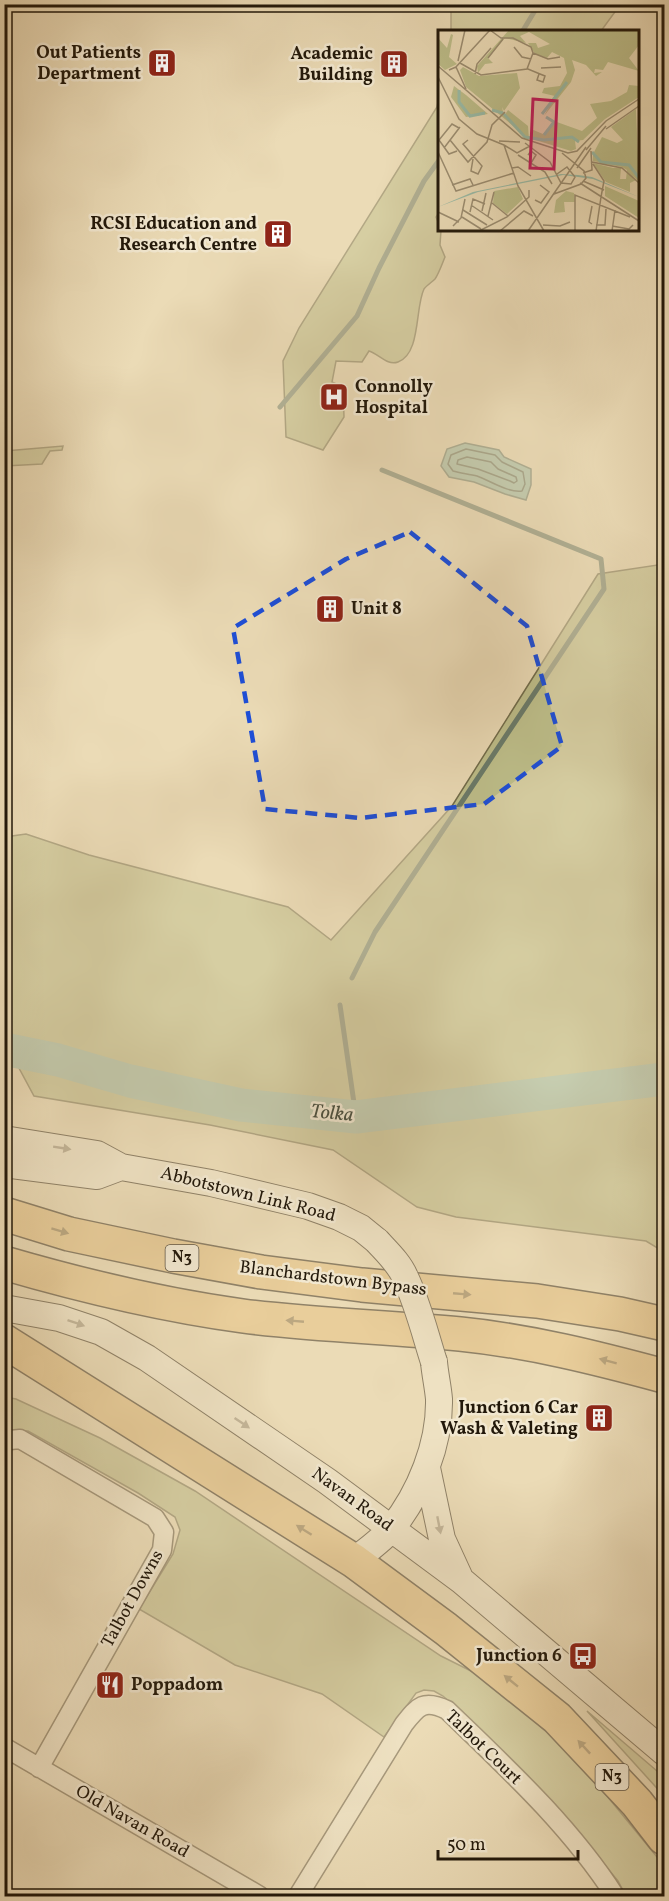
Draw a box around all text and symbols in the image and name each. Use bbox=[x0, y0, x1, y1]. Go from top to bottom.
inset map bbox=[438, 30, 639, 231]
place label: Out Patients Department bbox=[36, 41, 141, 87]
place label: Academic Building bbox=[290, 42, 373, 88]
building icon: Out Patients Department bbox=[146, 47, 178, 79]
building icon: Academic Building bbox=[378, 48, 410, 80]
place label: RCSI Education and Research Centre bbox=[90, 212, 257, 258]
building icon: RCSI Education and Research Centre bbox=[262, 218, 294, 250]
place label: Connolly Hospital bbox=[355, 375, 433, 421]
hospital icon: Connolly Hospital bbox=[318, 381, 350, 413]
building icon: Unit 8 bbox=[314, 593, 346, 625]
place label: Unit 8 bbox=[351, 597, 402, 622]
water label: Tolka bbox=[309, 1098, 355, 1130]
one-way arrow bbox=[53, 1144, 72, 1153]
street label: Abbotstown Link Road bbox=[158, 1161, 338, 1229]
one-way arrow bbox=[51, 1227, 69, 1236]
road number: N3 bbox=[166, 1245, 198, 1271]
street label: Blanchardstown Bypass bbox=[238, 1255, 428, 1303]
one-way arrow bbox=[453, 1289, 472, 1299]
one-way arrow bbox=[286, 1316, 305, 1326]
one-way arrow bbox=[67, 1319, 85, 1329]
one-way arrow bbox=[599, 1356, 617, 1365]
place label: Junction 6 Car Wash & Valeting bbox=[440, 1396, 578, 1442]
building icon: Junction 6 Car Wash & Valeting bbox=[583, 1402, 615, 1434]
one-way arrow bbox=[234, 1417, 250, 1428]
street label: Navan Road bbox=[306, 1462, 398, 1538]
one-way arrow bbox=[435, 1516, 444, 1535]
one-way arrow bbox=[296, 1524, 312, 1535]
street label: Talbot Downs bbox=[96, 1546, 170, 1652]
bus stop icon: Junction 6 bbox=[567, 1640, 599, 1672]
place label: Junction 6 bbox=[475, 1644, 562, 1669]
restaurant icon: Poppadom bbox=[94, 1669, 126, 1701]
place label: Poppadom bbox=[131, 1673, 223, 1698]
one-way arrow bbox=[503, 1675, 519, 1688]
street label: Talbot Court bbox=[439, 1705, 527, 1791]
one-way arrow bbox=[577, 1739, 591, 1754]
road number: N3 bbox=[596, 1764, 628, 1790]
street label: Old Navan Road bbox=[71, 1779, 193, 1865]
scale bar bbox=[438, 1823, 578, 1861]
text: 50 m bbox=[447, 1833, 486, 1858]

